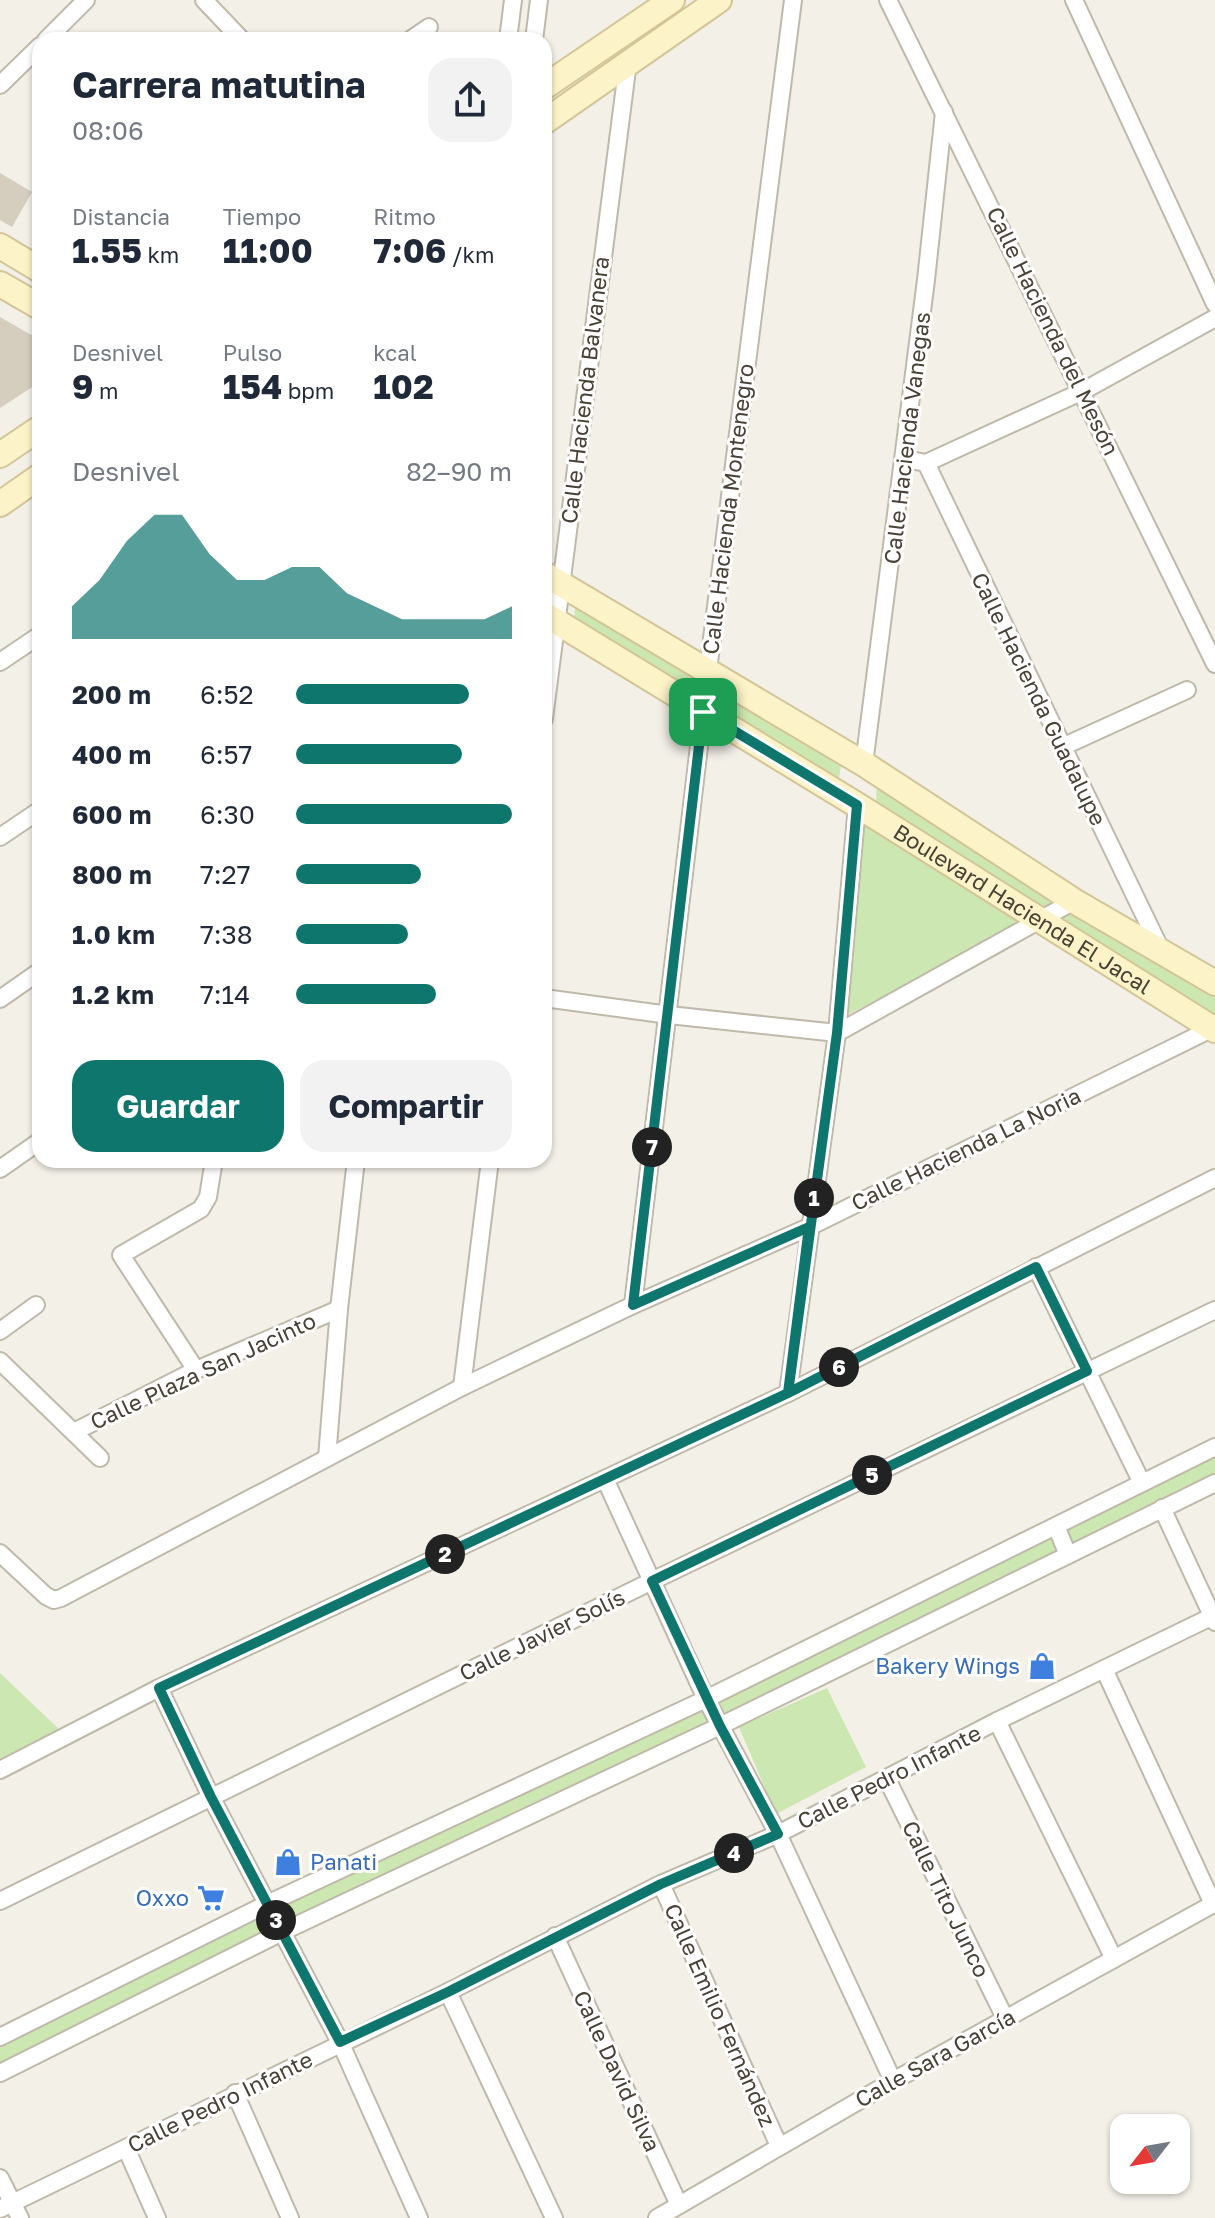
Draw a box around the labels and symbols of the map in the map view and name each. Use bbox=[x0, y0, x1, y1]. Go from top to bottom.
street label: Calle Hacienda del Mesón bbox=[981, 202, 1125, 459]
street label: Calle Hacienda Balvanera bbox=[555, 255, 614, 525]
street label: Calle Hacienda Vanegas bbox=[878, 310, 935, 566]
street label: Calle Hacienda Montenegro bbox=[696, 362, 759, 656]
street label: Calle Hacienda Guadalupe bbox=[966, 568, 1113, 830]
pin bbox=[669, 678, 737, 746]
street label: Boulevard Hacienda El Jacal bbox=[889, 818, 1156, 999]
street label: Calle Hacienda La Noria bbox=[847, 1081, 1085, 1216]
pin: 7 bbox=[632, 1127, 672, 1167]
pin: 1 bbox=[794, 1178, 834, 1218]
street label: Calle Plaza San Jacinto bbox=[86, 1306, 320, 1435]
pin: 6 bbox=[819, 1347, 859, 1387]
pin: 5 bbox=[852, 1455, 892, 1495]
pin: 2 bbox=[425, 1534, 465, 1574]
street label: Calle Javier Solís bbox=[455, 1583, 629, 1686]
shop icon: Bakery Wings bbox=[1027, 1651, 1057, 1681]
place label: Bakery Wings bbox=[875, 1652, 1020, 1679]
street label: Calle Pedro Infante bbox=[792, 1719, 985, 1835]
street label: Calle Tito Junco bbox=[897, 1816, 996, 1981]
pin: 4 bbox=[714, 1833, 754, 1873]
shop icon: Panati bbox=[273, 1847, 303, 1877]
place label: Panati bbox=[310, 1848, 377, 1875]
supermarket icon: Oxxo bbox=[196, 1883, 226, 1913]
place label: Oxxo bbox=[136, 1884, 189, 1911]
street label: Calle Emilio Fernández bbox=[659, 1899, 782, 2130]
pin: 3 bbox=[256, 1900, 296, 1940]
street label: Calle David Silva bbox=[568, 1986, 667, 2156]
street label: Calle Sara García bbox=[850, 2002, 1020, 2113]
street label: Calle Pedro Infante bbox=[123, 2045, 317, 2158]
north arrow bbox=[1110, 2114, 1190, 2194]

